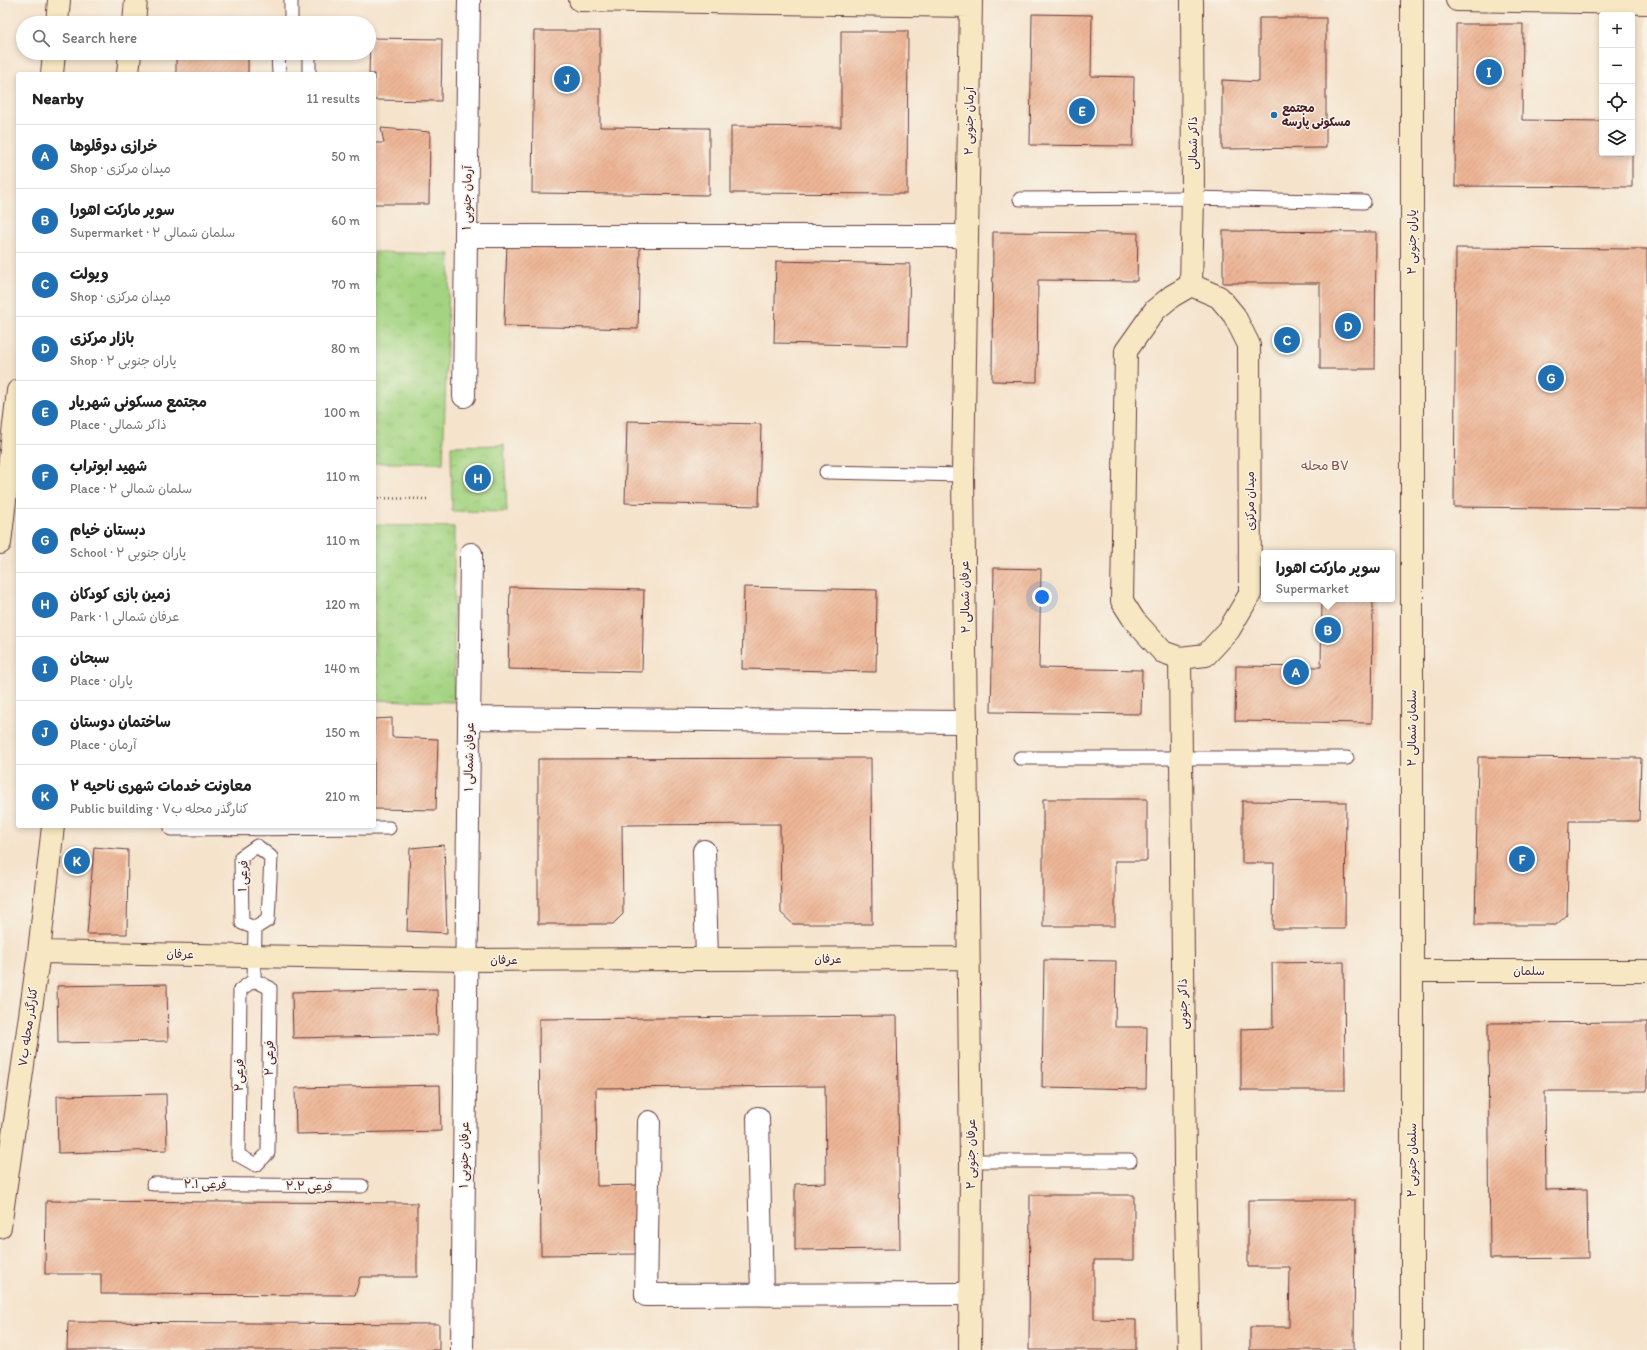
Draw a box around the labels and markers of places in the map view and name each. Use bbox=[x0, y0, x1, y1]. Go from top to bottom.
pin: I bbox=[1476, 57, 1502, 87]
pin: J bbox=[554, 64, 580, 94]
pin: E bbox=[1069, 96, 1095, 126]
place label: مجتمع مسکونی پارسه bbox=[1282, 101, 1351, 130]
marker: مجتمع مسکونی پارسه bbox=[1269, 110, 1279, 120]
pin: D bbox=[1335, 311, 1361, 341]
pin: C bbox=[1274, 325, 1300, 355]
pin: G bbox=[1538, 363, 1564, 393]
pin: H bbox=[465, 463, 491, 493]
pin: B bbox=[1315, 615, 1341, 645]
pin: A bbox=[1283, 657, 1309, 687]
pin: F bbox=[1509, 844, 1535, 874]
pin: K bbox=[64, 846, 90, 876]

